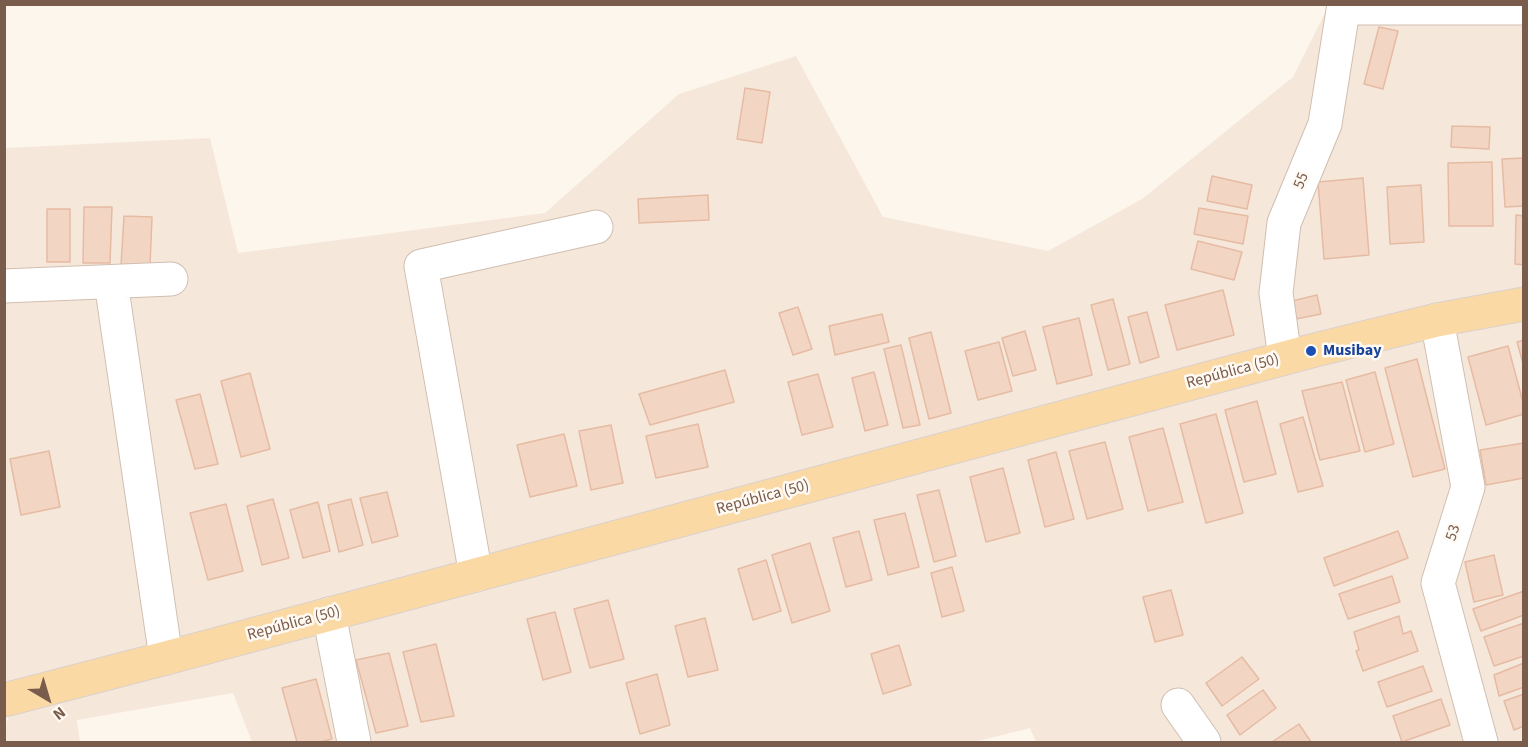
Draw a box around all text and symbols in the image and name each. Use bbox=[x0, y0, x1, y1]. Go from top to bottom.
street label: 55 bbox=[1290, 170, 1314, 192]
place label: Musibay bbox=[1323, 341, 1382, 361]
marker: Musibay bbox=[1304, 344, 1318, 358]
street label: República (50) bbox=[1184, 350, 1282, 394]
street label: República (50) bbox=[714, 476, 812, 520]
street label: 53 bbox=[1442, 522, 1466, 544]
street label: República (50) bbox=[245, 602, 343, 646]
north arrow bbox=[18, 669, 78, 729]
text: N bbox=[48, 701, 70, 725]

